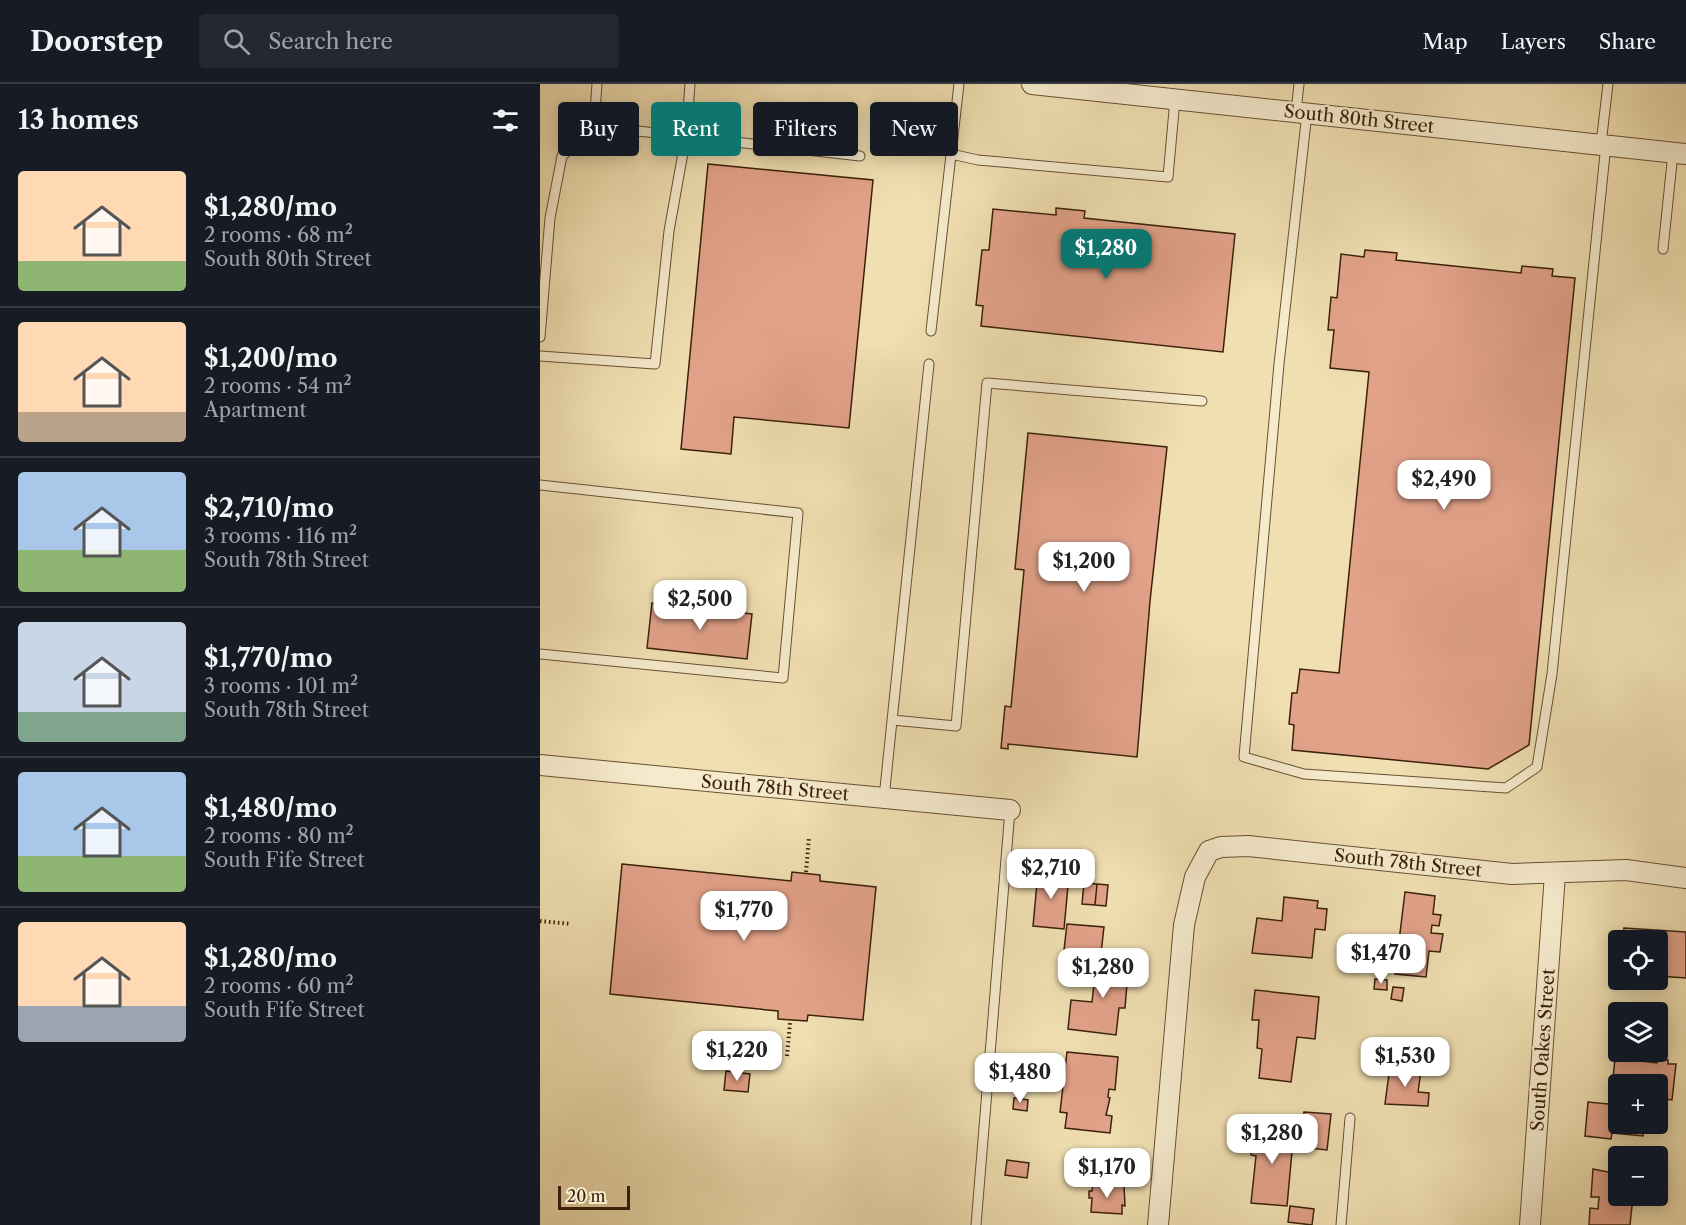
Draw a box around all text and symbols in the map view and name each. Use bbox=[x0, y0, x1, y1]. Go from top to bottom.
search box bbox=[199, 14, 619, 68]
text: Doorstep bbox=[30, 24, 163, 58]
icon: search bbox=[220, 25, 253, 58]
text: Search here bbox=[268, 28, 393, 55]
text: Map bbox=[1423, 29, 1468, 54]
text: Layers bbox=[1501, 29, 1566, 54]
text: Share bbox=[1599, 29, 1656, 54]
street label: South 80th Street bbox=[1283, 100, 1436, 138]
chip: Buy bbox=[558, 102, 639, 156]
chip: Rent bbox=[651, 102, 741, 156]
chip: Filters bbox=[753, 102, 858, 156]
chip: New bbox=[870, 102, 958, 156]
text: 13 homes bbox=[18, 104, 139, 136]
icon: filters bbox=[489, 104, 522, 137]
text: $1,280/mo bbox=[204, 191, 337, 223]
icon: home bbox=[66, 195, 138, 267]
text: 2 rooms · 68 m² bbox=[204, 223, 353, 247]
pin: $1,280 bbox=[1057, 229, 1155, 280]
text: $1,280 bbox=[1075, 236, 1137, 260]
text: South 80th Street bbox=[204, 247, 372, 271]
text: $1,200/mo bbox=[204, 342, 338, 374]
icon: home bbox=[66, 346, 138, 418]
text: 2 rooms · 54 m² bbox=[204, 374, 352, 398]
text: Apartment bbox=[204, 398, 307, 422]
pin: $2,490 bbox=[1395, 460, 1493, 511]
text: $2,490 bbox=[1412, 467, 1477, 491]
text: $2,710/mo bbox=[204, 492, 334, 524]
icon: home bbox=[66, 496, 138, 568]
text: 3 rooms · 116 m² bbox=[204, 524, 357, 548]
pin: $1,200 bbox=[1035, 542, 1133, 593]
text: South 78th Street bbox=[204, 548, 369, 572]
text: $1,200 bbox=[1053, 549, 1115, 573]
pin: $2,500 bbox=[651, 580, 749, 631]
text: $2,500 bbox=[668, 587, 733, 611]
text: $1,770/mo bbox=[204, 642, 332, 674]
icon: home bbox=[66, 646, 138, 718]
text: 3 rooms · 101 m² bbox=[204, 674, 358, 698]
text: South 78th Street bbox=[204, 698, 369, 722]
street label: South 78th Street bbox=[700, 771, 850, 805]
text: $1,480/mo bbox=[204, 792, 337, 824]
icon: home bbox=[66, 796, 138, 868]
text: 2 rooms · 80 m² bbox=[204, 824, 354, 848]
street label: South 78th Street bbox=[1333, 844, 1484, 882]
text: South Fife Street bbox=[204, 848, 365, 872]
pin: $2,710 bbox=[1002, 849, 1100, 900]
text: $2,710 bbox=[1021, 856, 1081, 880]
pin: $1,770 bbox=[695, 891, 793, 942]
text: $1,770 bbox=[714, 898, 774, 922]
map controls bbox=[1608, 930, 1668, 1206]
button: locate bbox=[1608, 930, 1668, 990]
pin: $1,470 bbox=[1332, 934, 1430, 985]
text: $1,470 bbox=[1351, 941, 1411, 965]
text: $1,280/mo bbox=[204, 942, 337, 974]
icon: home bbox=[66, 946, 138, 1018]
pin: $1,280 bbox=[1054, 948, 1152, 999]
text: $1,280 bbox=[1072, 955, 1134, 979]
street label: South Oakes Street bbox=[1526, 967, 1560, 1132]
text: 2 rooms · 60 m² bbox=[204, 974, 354, 998]
text: South Fife Street bbox=[204, 998, 365, 1022]
button: layers bbox=[1608, 1002, 1668, 1062]
pin: $1,220 bbox=[688, 1031, 786, 1082]
pin: $1,530 bbox=[1356, 1037, 1454, 1088]
text: $1,220 bbox=[706, 1038, 768, 1062]
text: $1,530 bbox=[1375, 1044, 1435, 1068]
pin: $1,480 bbox=[971, 1053, 1069, 1104]
text: $1,480 bbox=[989, 1060, 1051, 1084]
button: + bbox=[1608, 1074, 1668, 1134]
pin: $1,280 bbox=[1223, 1114, 1321, 1165]
text: $1,280 bbox=[1241, 1121, 1303, 1145]
button: − bbox=[1608, 1146, 1668, 1206]
pin: $1,170 bbox=[1058, 1148, 1156, 1199]
text: $1,170 bbox=[1078, 1155, 1136, 1179]
scale bar bbox=[558, 1183, 630, 1210]
text: 20 m bbox=[567, 1186, 606, 1206]

